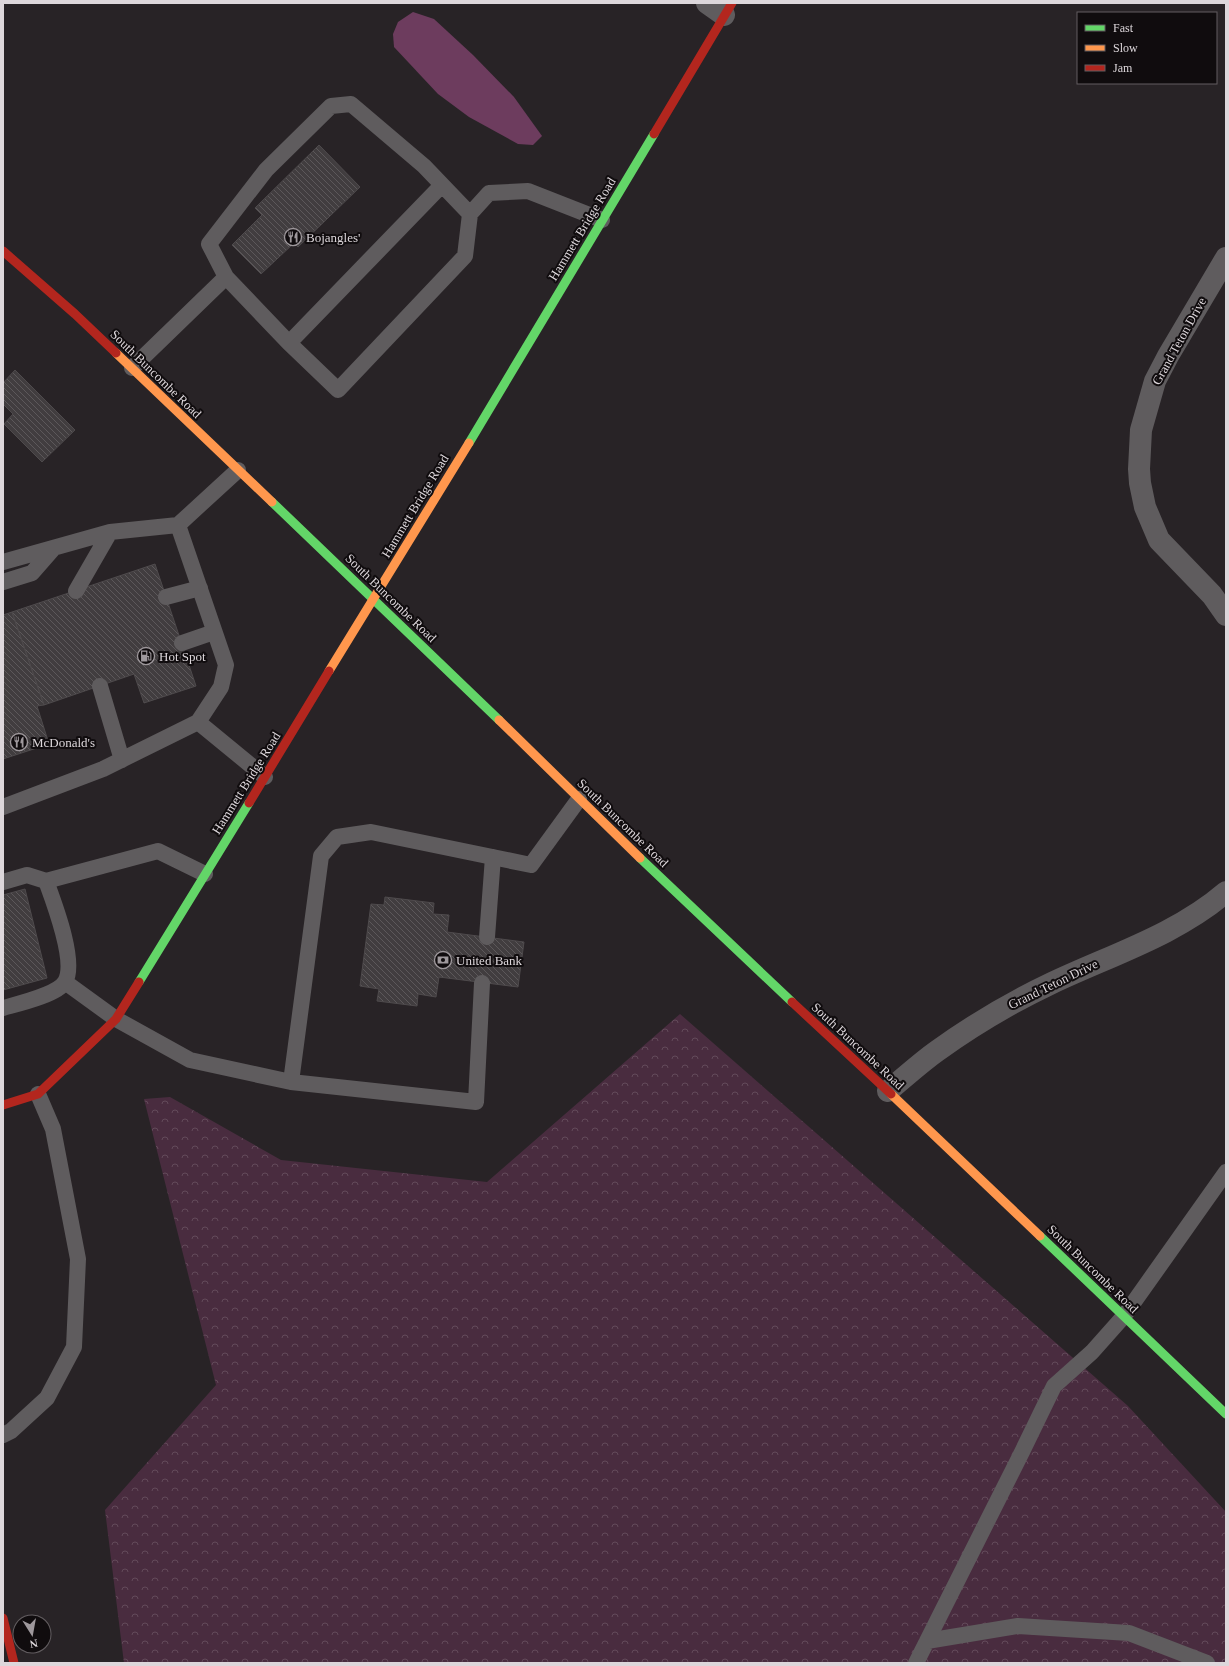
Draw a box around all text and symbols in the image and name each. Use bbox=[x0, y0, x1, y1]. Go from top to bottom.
legend bbox=[1077, 12, 1217, 84]
text: Fast bbox=[1113, 21, 1134, 35]
text: Slow bbox=[1113, 41, 1138, 55]
text: Jam bbox=[1113, 61, 1133, 75]
street label: Hammett Bridge Road bbox=[545, 174, 619, 283]
restaurant icon: Bojangles' bbox=[283, 227, 303, 247]
place label: Bojangles' bbox=[306, 230, 360, 245]
street label: Grand Teton Drive bbox=[1149, 294, 1209, 387]
street label: South Buncombe Road bbox=[107, 327, 205, 422]
street label: Hammett Bridge Road bbox=[378, 451, 452, 560]
street label: South Buncombe Road bbox=[342, 551, 440, 646]
fuel station icon: Hot Spot bbox=[136, 646, 156, 666]
place label: Hot Spot bbox=[159, 649, 206, 664]
street label: Hammett Bridge Road bbox=[208, 729, 284, 837]
restaurant icon: McDonald's bbox=[9, 732, 29, 752]
place label: McDonald's bbox=[32, 735, 95, 750]
street label: South Buncombe Road bbox=[574, 776, 672, 871]
bank icon: United Bank bbox=[433, 950, 453, 970]
place label: United Bank bbox=[456, 953, 523, 968]
street label: Grand Teton Drive bbox=[1006, 956, 1100, 1012]
street label: South Buncombe Road bbox=[809, 999, 908, 1093]
street label: South Buncombe Road bbox=[1044, 1222, 1142, 1317]
north arrow bbox=[12, 1614, 52, 1654]
text: N bbox=[29, 1637, 39, 1650]

